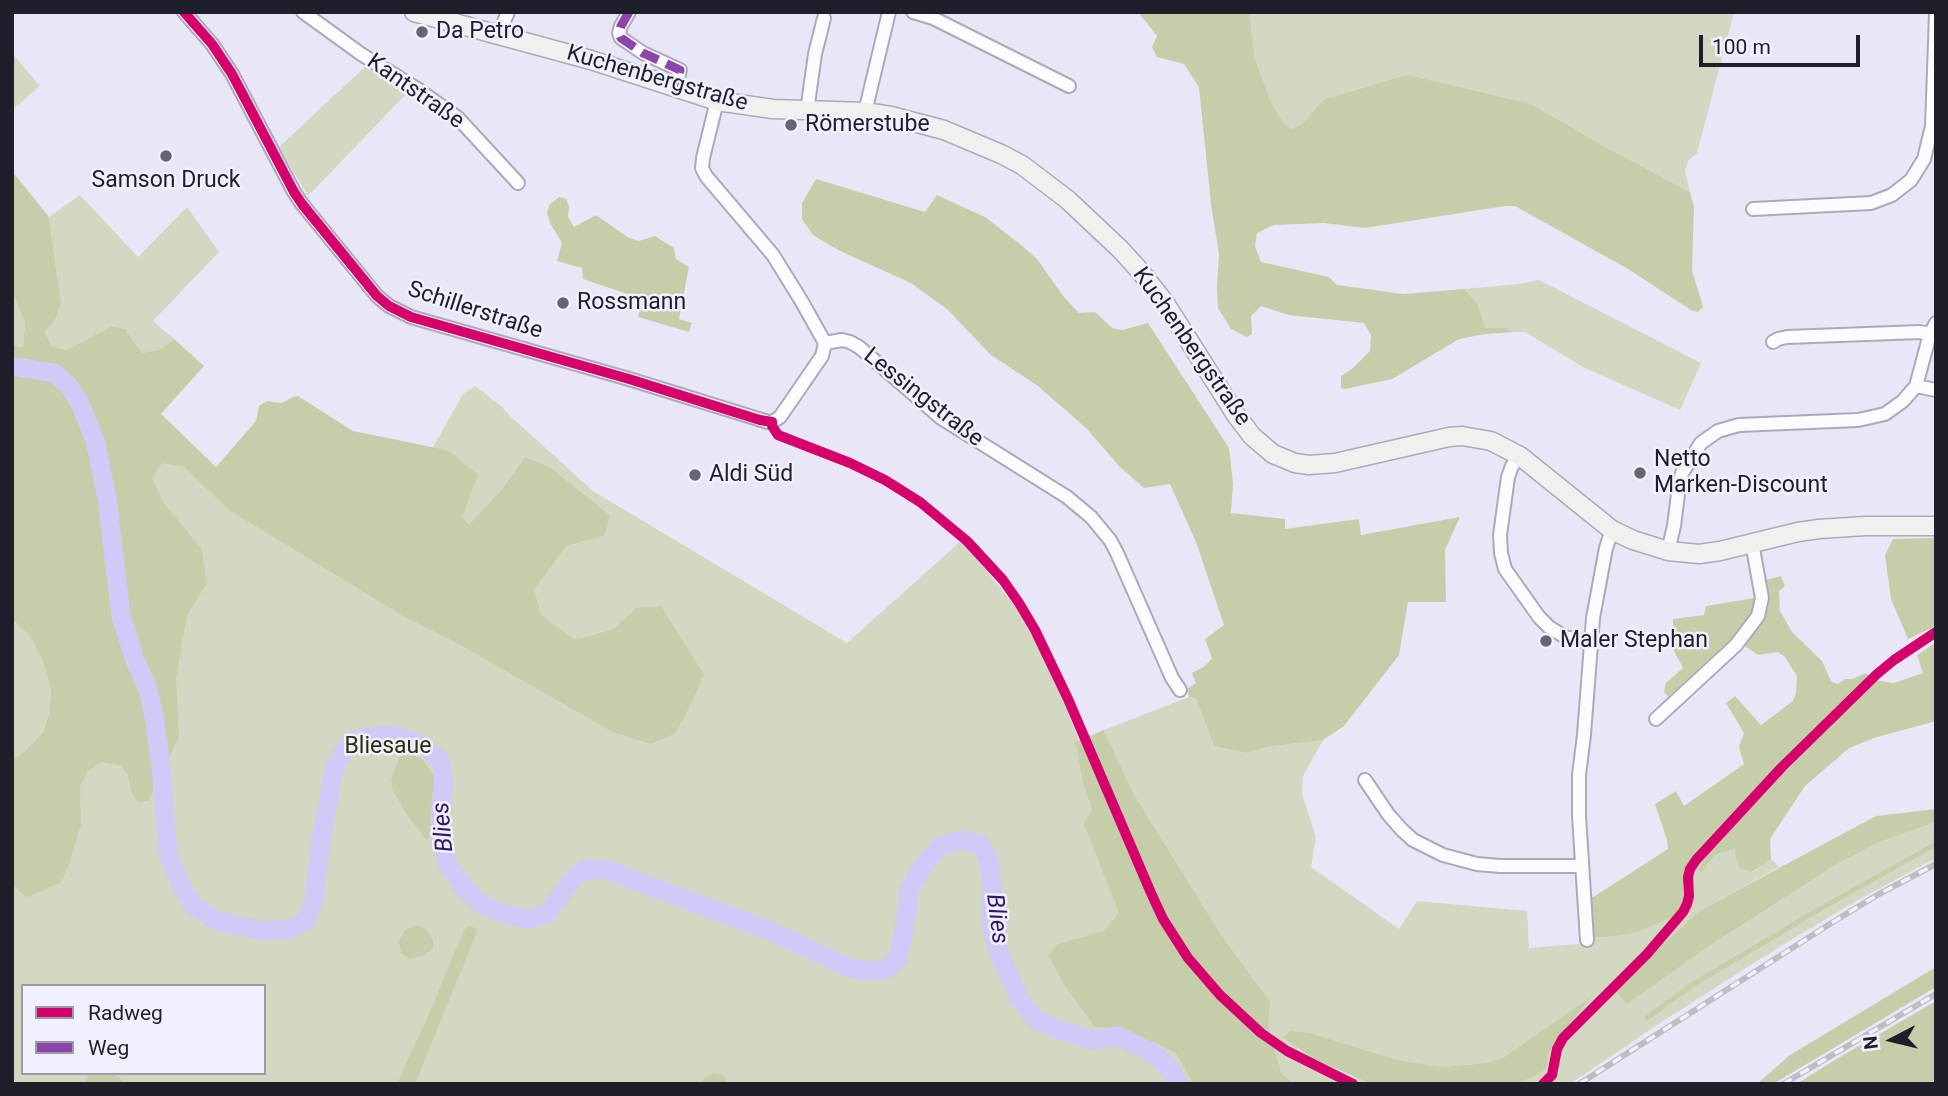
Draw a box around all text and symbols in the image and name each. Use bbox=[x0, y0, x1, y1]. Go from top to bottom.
place label: Da Petro bbox=[436, 18, 524, 46]
scale bar bbox=[1703, 21, 1864, 65]
marker: Da Petro bbox=[414, 24, 430, 40]
text: 100 m bbox=[1712, 35, 1771, 59]
street label: Kuchenbergstraße bbox=[563, 40, 751, 118]
street label: Kantstraße bbox=[361, 48, 469, 136]
place label: Römerstube bbox=[805, 111, 930, 139]
marker: Römerstube bbox=[783, 117, 799, 133]
marker: Samson Druck bbox=[158, 148, 174, 164]
place label: Samson Druck bbox=[92, 167, 240, 195]
street label: Kuchenbergstraße bbox=[1126, 262, 1256, 432]
street label: Schillerstraße bbox=[404, 276, 546, 346]
place label: Rossmann bbox=[577, 289, 686, 317]
marker: Rossmann bbox=[555, 295, 571, 311]
street label: Lessingstraße bbox=[858, 343, 988, 453]
place label: Netto Marken-Discount bbox=[1654, 446, 1828, 500]
place label: Aldi Süd bbox=[709, 461, 793, 489]
marker: Netto Marken-Discount bbox=[1632, 465, 1648, 481]
marker: Aldi Süd bbox=[687, 467, 703, 483]
place label: Maler Stephan bbox=[1560, 627, 1708, 655]
marker: Maler Stephan bbox=[1538, 633, 1554, 649]
park label: Bliesaue bbox=[345, 733, 431, 761]
water label: Blies bbox=[427, 801, 461, 853]
water label: Blies bbox=[979, 892, 1013, 946]
legend bbox=[21, 984, 266, 1075]
text: Radweg bbox=[88, 1001, 163, 1025]
north arrow bbox=[1857, 1005, 1927, 1075]
text: N bbox=[1858, 1035, 1883, 1051]
text: Weg bbox=[88, 1036, 129, 1060]

